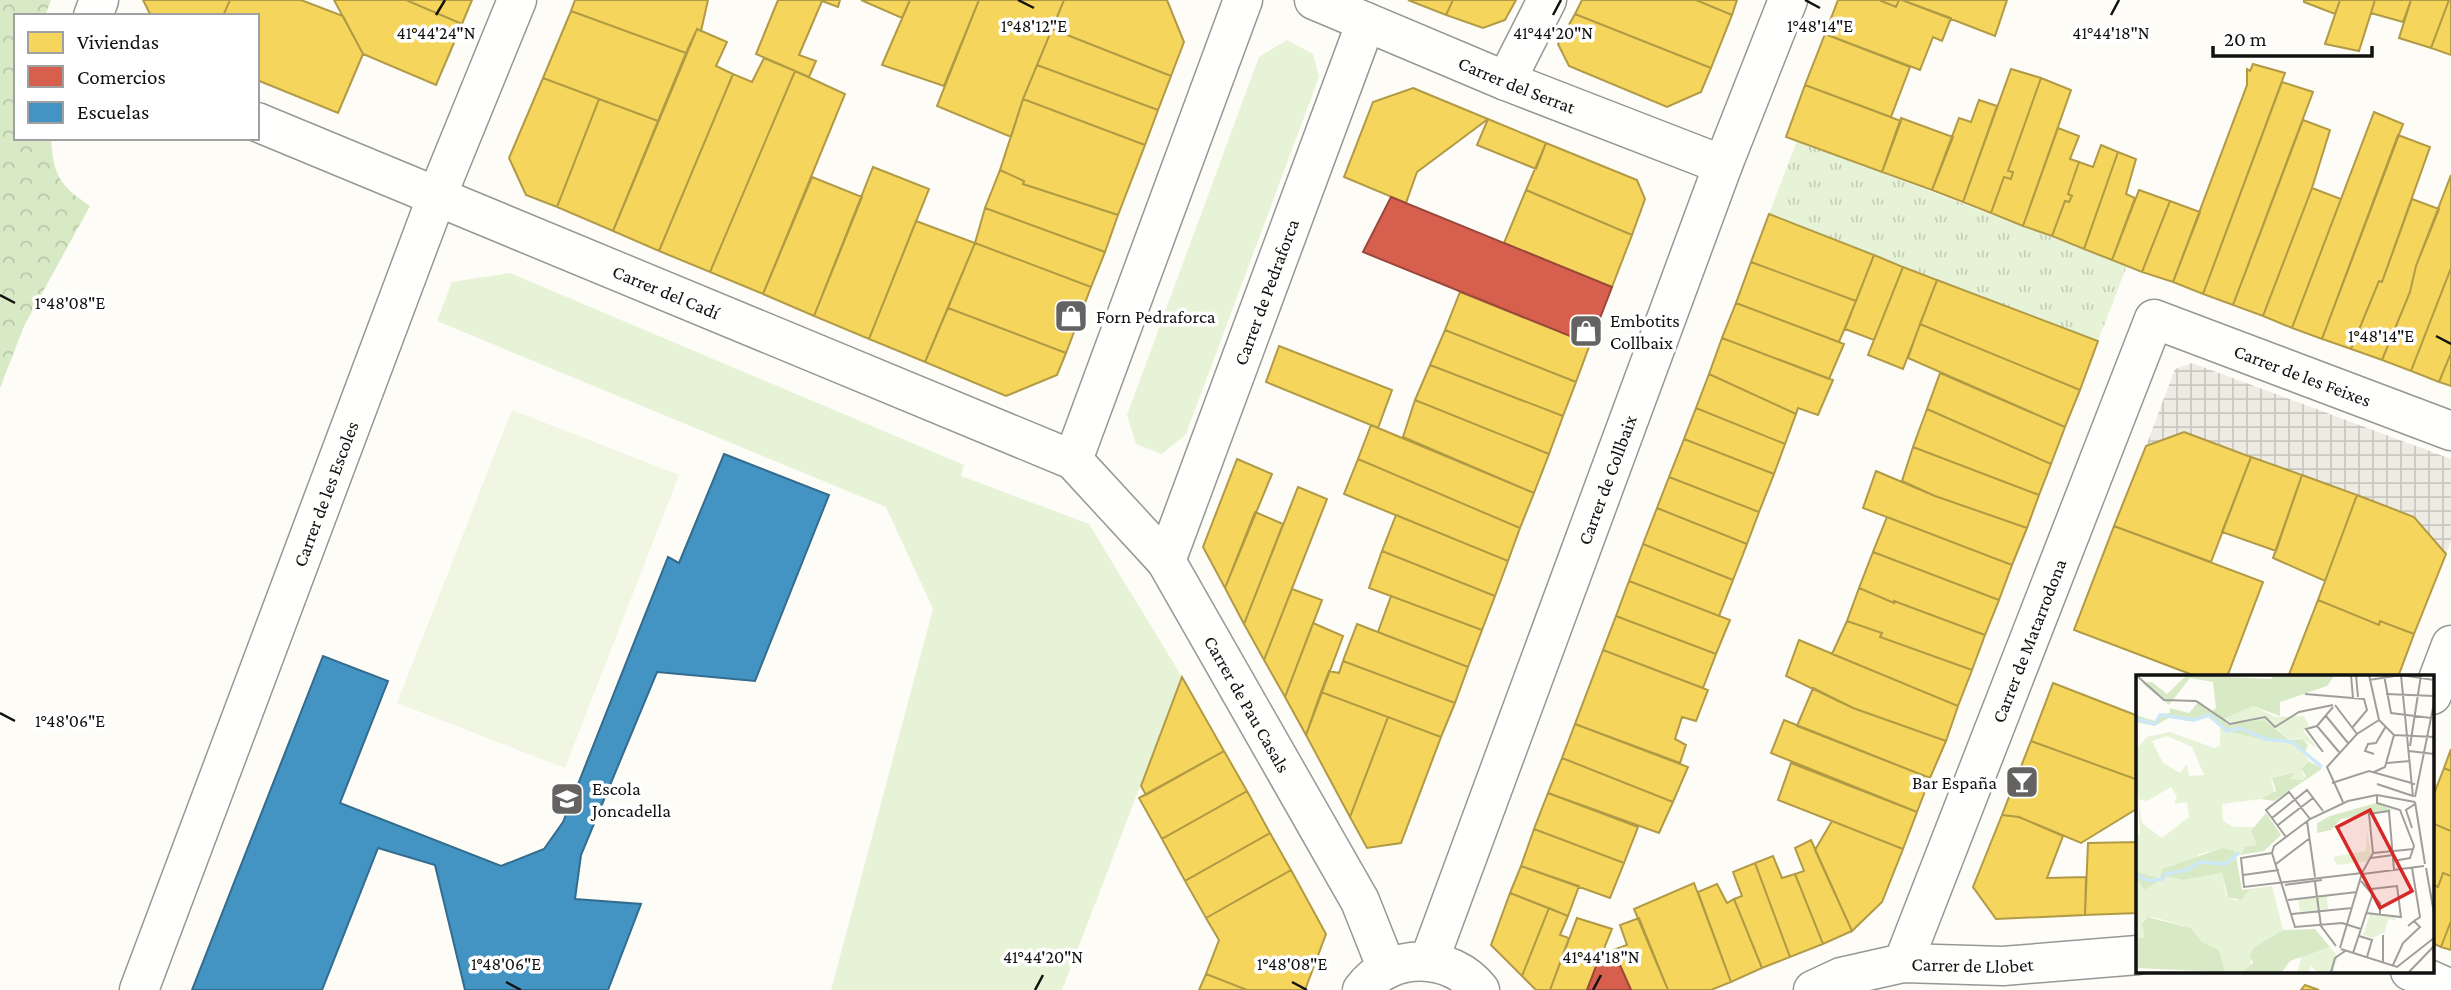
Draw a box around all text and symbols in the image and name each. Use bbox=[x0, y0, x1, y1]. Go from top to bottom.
legend bbox=[14, 14, 259, 140]
scale bar bbox=[2213, 14, 2372, 58]
text: 1°48'12"E bbox=[1001, 16, 1067, 36]
text: 1°48'14"E bbox=[1787, 16, 1853, 36]
text: 41°44'24"N bbox=[396, 23, 476, 43]
text: 41°44'20"N bbox=[1513, 23, 1593, 43]
text: 41°44'18"N bbox=[2072, 23, 2150, 43]
text: 20 m bbox=[2224, 27, 2267, 51]
text: Viviendas bbox=[77, 30, 159, 54]
street label: Carrer del Serrat bbox=[1455, 52, 1579, 118]
text: Comercios bbox=[77, 65, 166, 89]
text: Escuelas bbox=[77, 100, 149, 124]
street label: Carrer de Pedraforca bbox=[1230, 216, 1303, 368]
street label: Carrer del Cadí bbox=[610, 261, 724, 324]
text: 1°48'08"E bbox=[35, 293, 105, 313]
shop icon: Forn Pedraforca bbox=[1052, 297, 1090, 335]
place label: Forn Pedraforca bbox=[1096, 306, 1216, 327]
place label: Embotits Collbaix bbox=[1610, 310, 1680, 353]
shop icon: Embotits Collbaix bbox=[1567, 312, 1605, 350]
text: 1°48'14"E bbox=[2348, 326, 2414, 346]
street label: Carrer de les Feixes bbox=[2231, 340, 2374, 411]
street label: Carrer de Collbaix bbox=[1574, 412, 1641, 548]
street label: Carrer de les Escoles bbox=[289, 418, 363, 570]
street label: Carrer de Matarrodona bbox=[1988, 556, 2071, 726]
street label: Carrer de Pau Casals bbox=[1200, 632, 1294, 776]
inset map bbox=[2136, 675, 2434, 972]
text: 1°48'06"E bbox=[35, 711, 105, 731]
bar icon: Bar España bbox=[2003, 763, 2041, 801]
place label: Bar España bbox=[1912, 772, 1997, 793]
place label: Escola Joncadella bbox=[590, 778, 671, 821]
school or university icon: Escola Joncadella bbox=[548, 780, 586, 818]
text: 41°44'20"N bbox=[1003, 947, 1083, 967]
text: 41°44'18"N bbox=[1562, 947, 1640, 967]
street label: Carrer de Llobet bbox=[1911, 953, 2035, 977]
text: 1°48'06"E bbox=[471, 954, 541, 974]
text: 1°48'08"E bbox=[1257, 954, 1327, 974]

